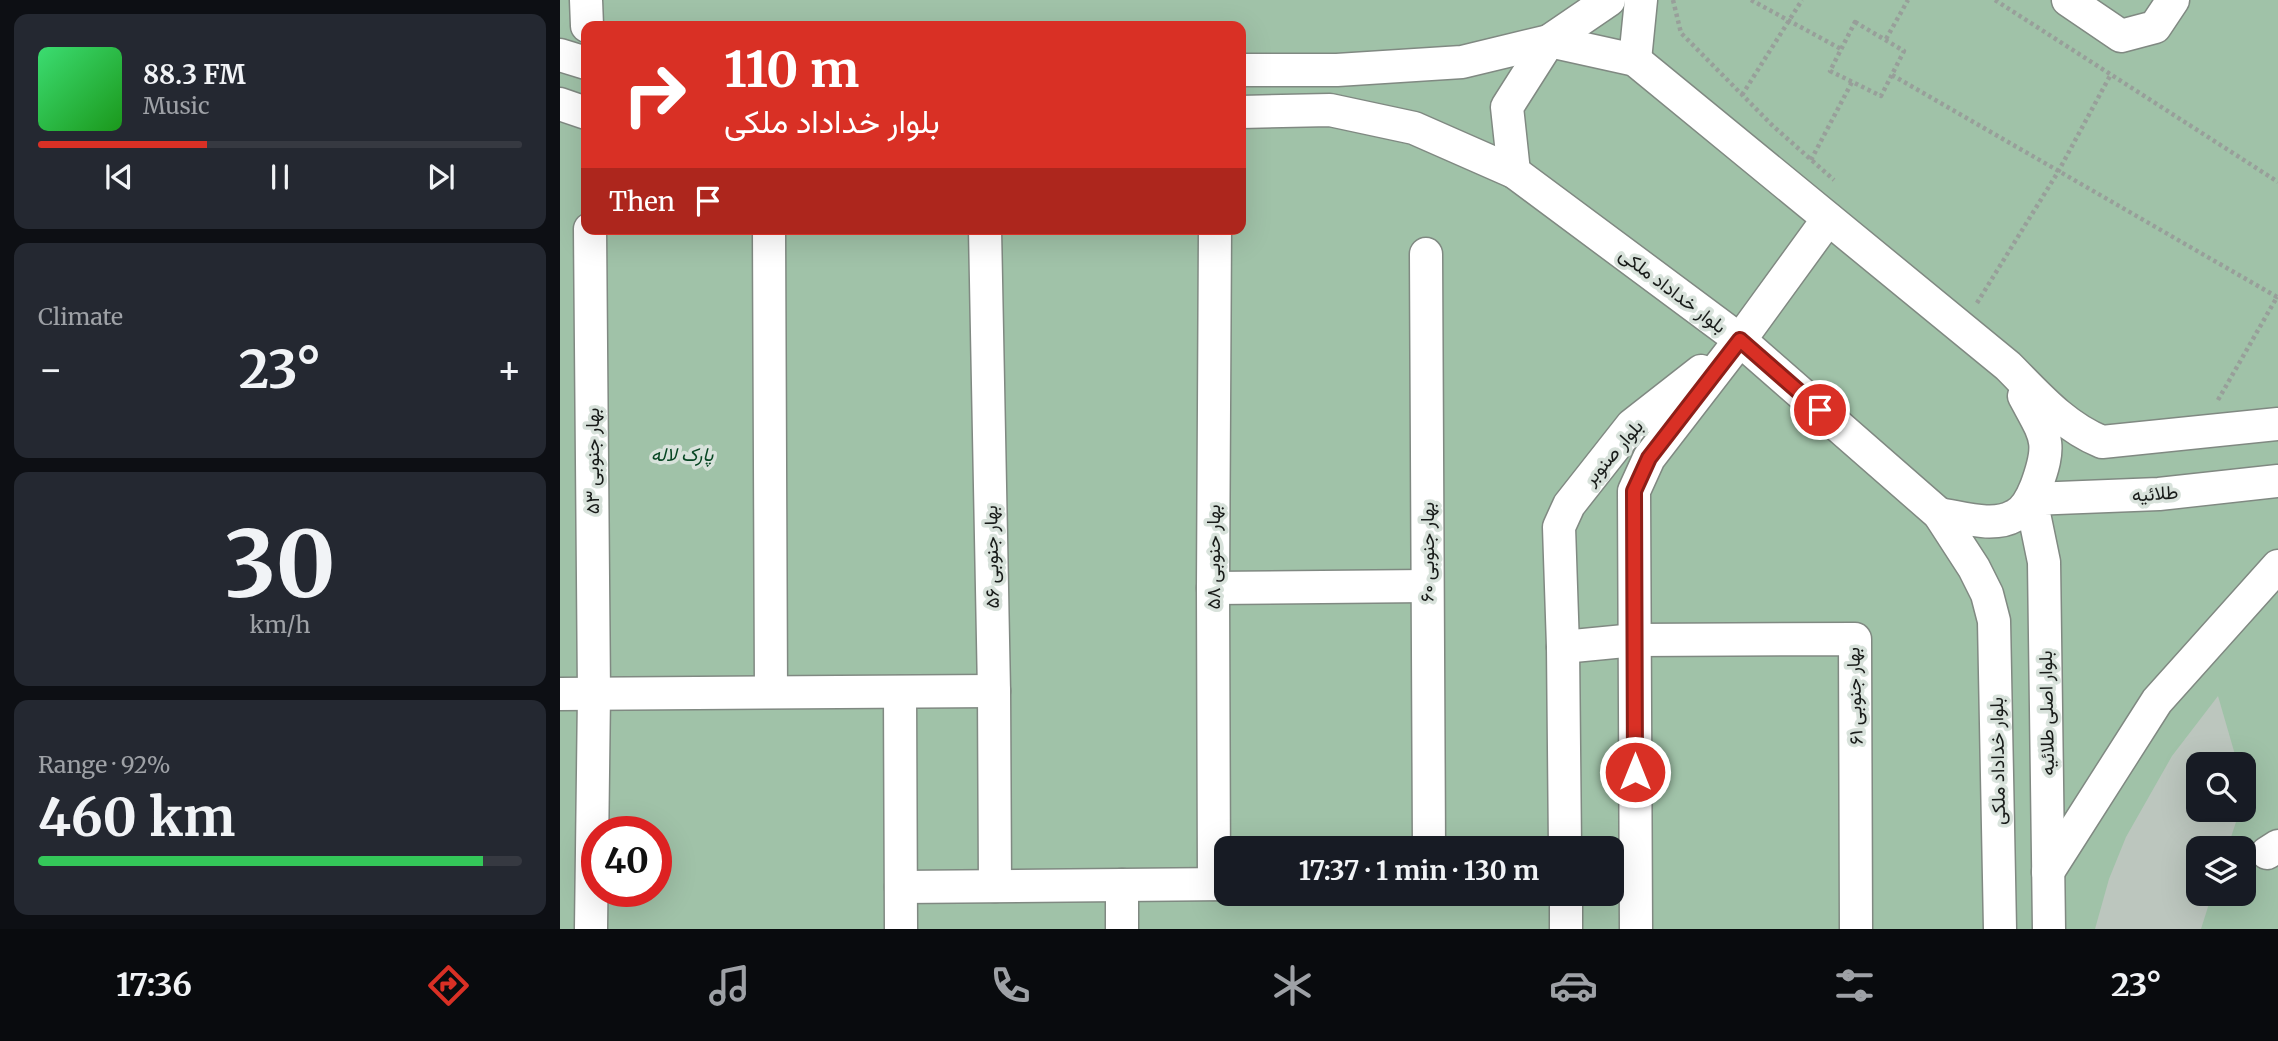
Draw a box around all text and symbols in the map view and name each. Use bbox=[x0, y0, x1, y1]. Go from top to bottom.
text: 110 m bbox=[724, 39, 859, 100]
icon: right bbox=[609, 49, 700, 140]
text: 88.3 FM bbox=[143, 58, 246, 91]
text: Music bbox=[143, 91, 210, 120]
text: بلوار خداداد ملکی bbox=[724, 102, 940, 142]
icon: previous bbox=[100, 158, 138, 196]
icon: pause bbox=[261, 158, 299, 196]
icon: next bbox=[422, 158, 460, 196]
icon: arrive bbox=[689, 182, 727, 220]
text: Then bbox=[609, 185, 675, 218]
street label: بلوار خداداد ملکی bbox=[1615, 242, 1731, 338]
text: Climate bbox=[38, 302, 123, 331]
text: 23° bbox=[239, 337, 321, 402]
text: − bbox=[38, 346, 63, 393]
text: + bbox=[497, 346, 522, 393]
pin bbox=[1790, 380, 1850, 440]
icon: arrive bbox=[1801, 391, 1839, 429]
street label: بهار جنوبی ۵۳ bbox=[580, 408, 604, 514]
street label: بلوار صنوبر bbox=[1577, 414, 1648, 491]
park label: پارک لاله bbox=[651, 442, 714, 468]
street label: طلائیه bbox=[2131, 479, 2179, 507]
street label: بهار جنوبی ۶۰ bbox=[1415, 502, 1439, 602]
street label: بهار حنوبی ۵۸ bbox=[1201, 504, 1225, 610]
street label: بهار جنوبی ۵۶ bbox=[978, 505, 1004, 609]
text: 30 bbox=[224, 507, 336, 622]
text: km/h bbox=[250, 610, 310, 639]
street label: بهار جنوبی ۶۱ bbox=[1840, 647, 1868, 745]
street label: بلوار اصلی طلائیه bbox=[2033, 650, 2059, 776]
street label: بلوار خداداد ملکی bbox=[1984, 697, 2010, 825]
position arrow bbox=[1598, 735, 1672, 809]
text: Range · 92% bbox=[38, 750, 171, 779]
map controls bbox=[2186, 752, 2256, 906]
button: search bbox=[2186, 752, 2256, 822]
text: 460 km bbox=[38, 785, 235, 850]
speed limit sign: 40 bbox=[581, 816, 672, 907]
button: layers bbox=[2186, 836, 2256, 906]
text: 17:37 · 1 min · 130 m bbox=[1299, 854, 1539, 887]
icon: directions bbox=[424, 961, 473, 1010]
icon: music bbox=[705, 961, 754, 1010]
icon: phone bbox=[986, 961, 1035, 1010]
icon: climate bbox=[1268, 961, 1317, 1010]
icon: car bbox=[1549, 961, 1598, 1010]
icon: filters bbox=[1830, 961, 1879, 1010]
text: 17:36 bbox=[116, 965, 192, 1005]
text: 23° bbox=[2111, 965, 2162, 1005]

